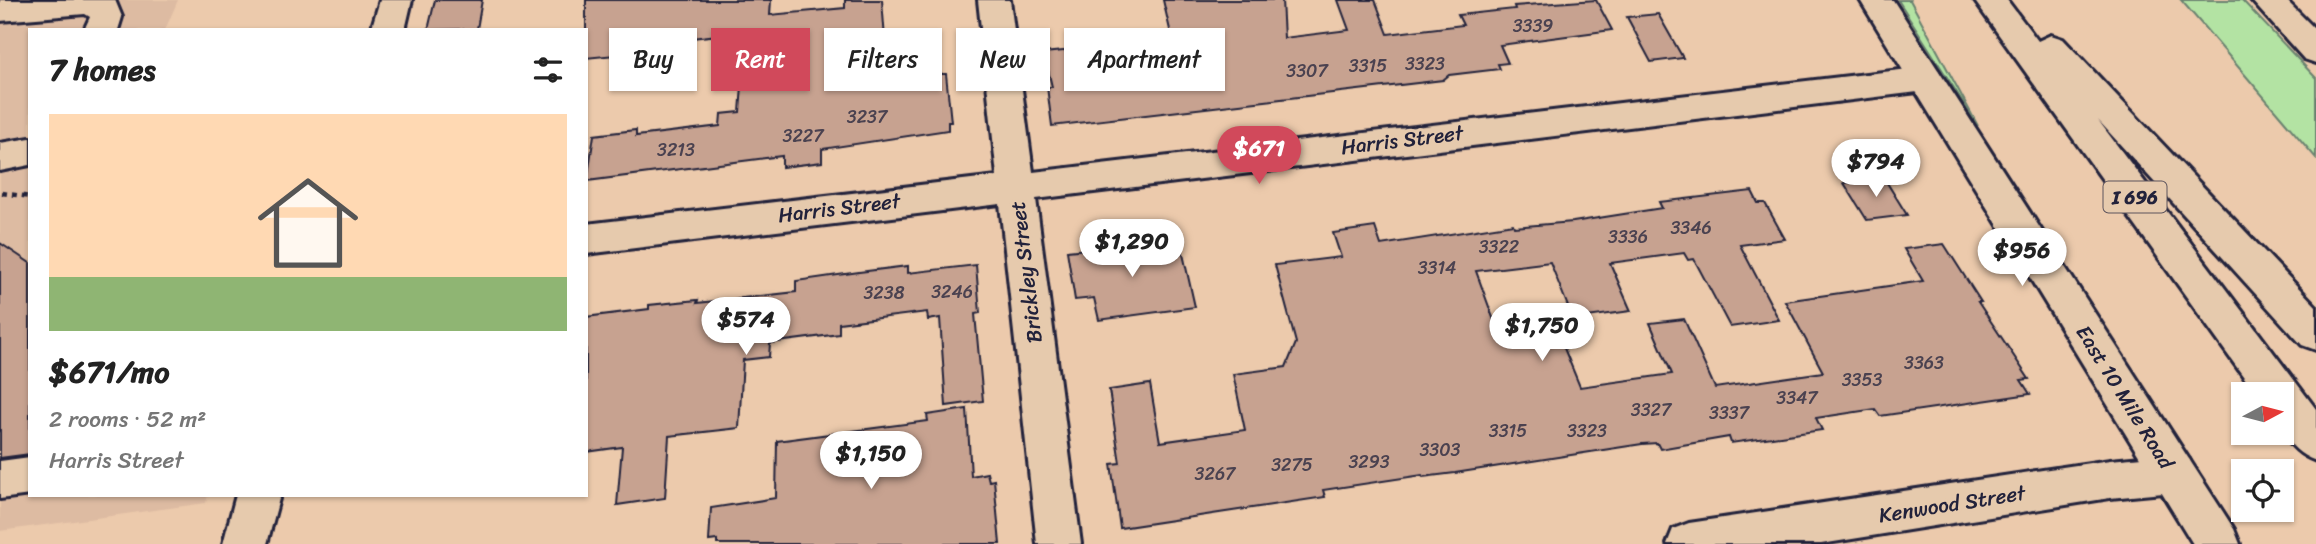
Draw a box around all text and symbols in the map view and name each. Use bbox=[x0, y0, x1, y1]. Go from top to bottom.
house number: 3339 bbox=[1513, 10, 1553, 42]
chip: Buy bbox=[609, 28, 697, 91]
chip: Rent bbox=[711, 28, 810, 91]
chip: Filters bbox=[824, 28, 942, 91]
chip: New bbox=[956, 28, 1050, 91]
chip: Apartment bbox=[1064, 28, 1225, 91]
text: 7 homes bbox=[49, 43, 156, 97]
house number: 3323 bbox=[1405, 48, 1445, 80]
house number: 3315 bbox=[1349, 50, 1387, 82]
icon: filters bbox=[529, 51, 567, 89]
house number: 3307 bbox=[1286, 55, 1329, 87]
house number: 3237 bbox=[847, 101, 889, 133]
street label: Harris Street bbox=[1339, 113, 1467, 166]
house number: 3227 bbox=[783, 120, 825, 152]
pin: $671 bbox=[1218, 127, 1300, 186]
text: $671 bbox=[1233, 128, 1285, 169]
house number: 3213 bbox=[657, 134, 695, 166]
pin: $794 bbox=[1835, 140, 1917, 199]
text: $794 bbox=[1847, 141, 1905, 182]
icon: home bbox=[245, 160, 371, 286]
street label: Harris Street bbox=[776, 181, 904, 234]
road number: I 696 bbox=[2104, 182, 2166, 212]
street label: Brickley Street bbox=[998, 199, 1054, 345]
house number: 3346 bbox=[1670, 212, 1712, 244]
pin: $1,290 bbox=[1075, 219, 1189, 279]
text: $1,290 bbox=[1095, 221, 1169, 262]
house number: 3336 bbox=[1608, 221, 1648, 253]
pin: $956 bbox=[1981, 229, 2063, 288]
text: $956 bbox=[1994, 230, 2050, 271]
house number: 3322 bbox=[1479, 231, 1519, 263]
house number: 3314 bbox=[1418, 252, 1456, 284]
house number: 3246 bbox=[931, 276, 973, 308]
house number: 3238 bbox=[863, 277, 905, 309]
pin: $574 bbox=[705, 298, 787, 357]
text: $574 bbox=[717, 299, 775, 340]
pin: $1,750 bbox=[1485, 304, 1599, 363]
text: $1,750 bbox=[1505, 305, 1579, 346]
street label: East 10 Mile Road bbox=[2065, 317, 2186, 478]
text: $671/mo bbox=[49, 345, 169, 399]
house number: 3363 bbox=[1904, 347, 1944, 379]
house number: 3353 bbox=[1842, 364, 1882, 396]
house number: 3347 bbox=[1776, 382, 1819, 414]
north arrow bbox=[2231, 382, 2294, 444]
map controls bbox=[2231, 382, 2294, 522]
house number: 3327 bbox=[1631, 394, 1673, 426]
house number: 3337 bbox=[1709, 397, 1751, 429]
text: 2 rooms · 52 m² bbox=[49, 399, 206, 440]
house number: 3315 bbox=[1489, 415, 1527, 447]
house number: 3323 bbox=[1567, 415, 1607, 447]
pin: $1,150 bbox=[814, 432, 928, 491]
text: $1,150 bbox=[836, 433, 906, 474]
house number: 3303 bbox=[1419, 434, 1461, 466]
text: Harris Street bbox=[49, 440, 184, 481]
house number: 3293 bbox=[1348, 446, 1390, 478]
house number: 3275 bbox=[1271, 449, 1313, 481]
house number: 3267 bbox=[1195, 458, 1237, 490]
button: locate bbox=[2231, 459, 2294, 522]
street label: Kenwood Street bbox=[1876, 473, 2030, 534]

